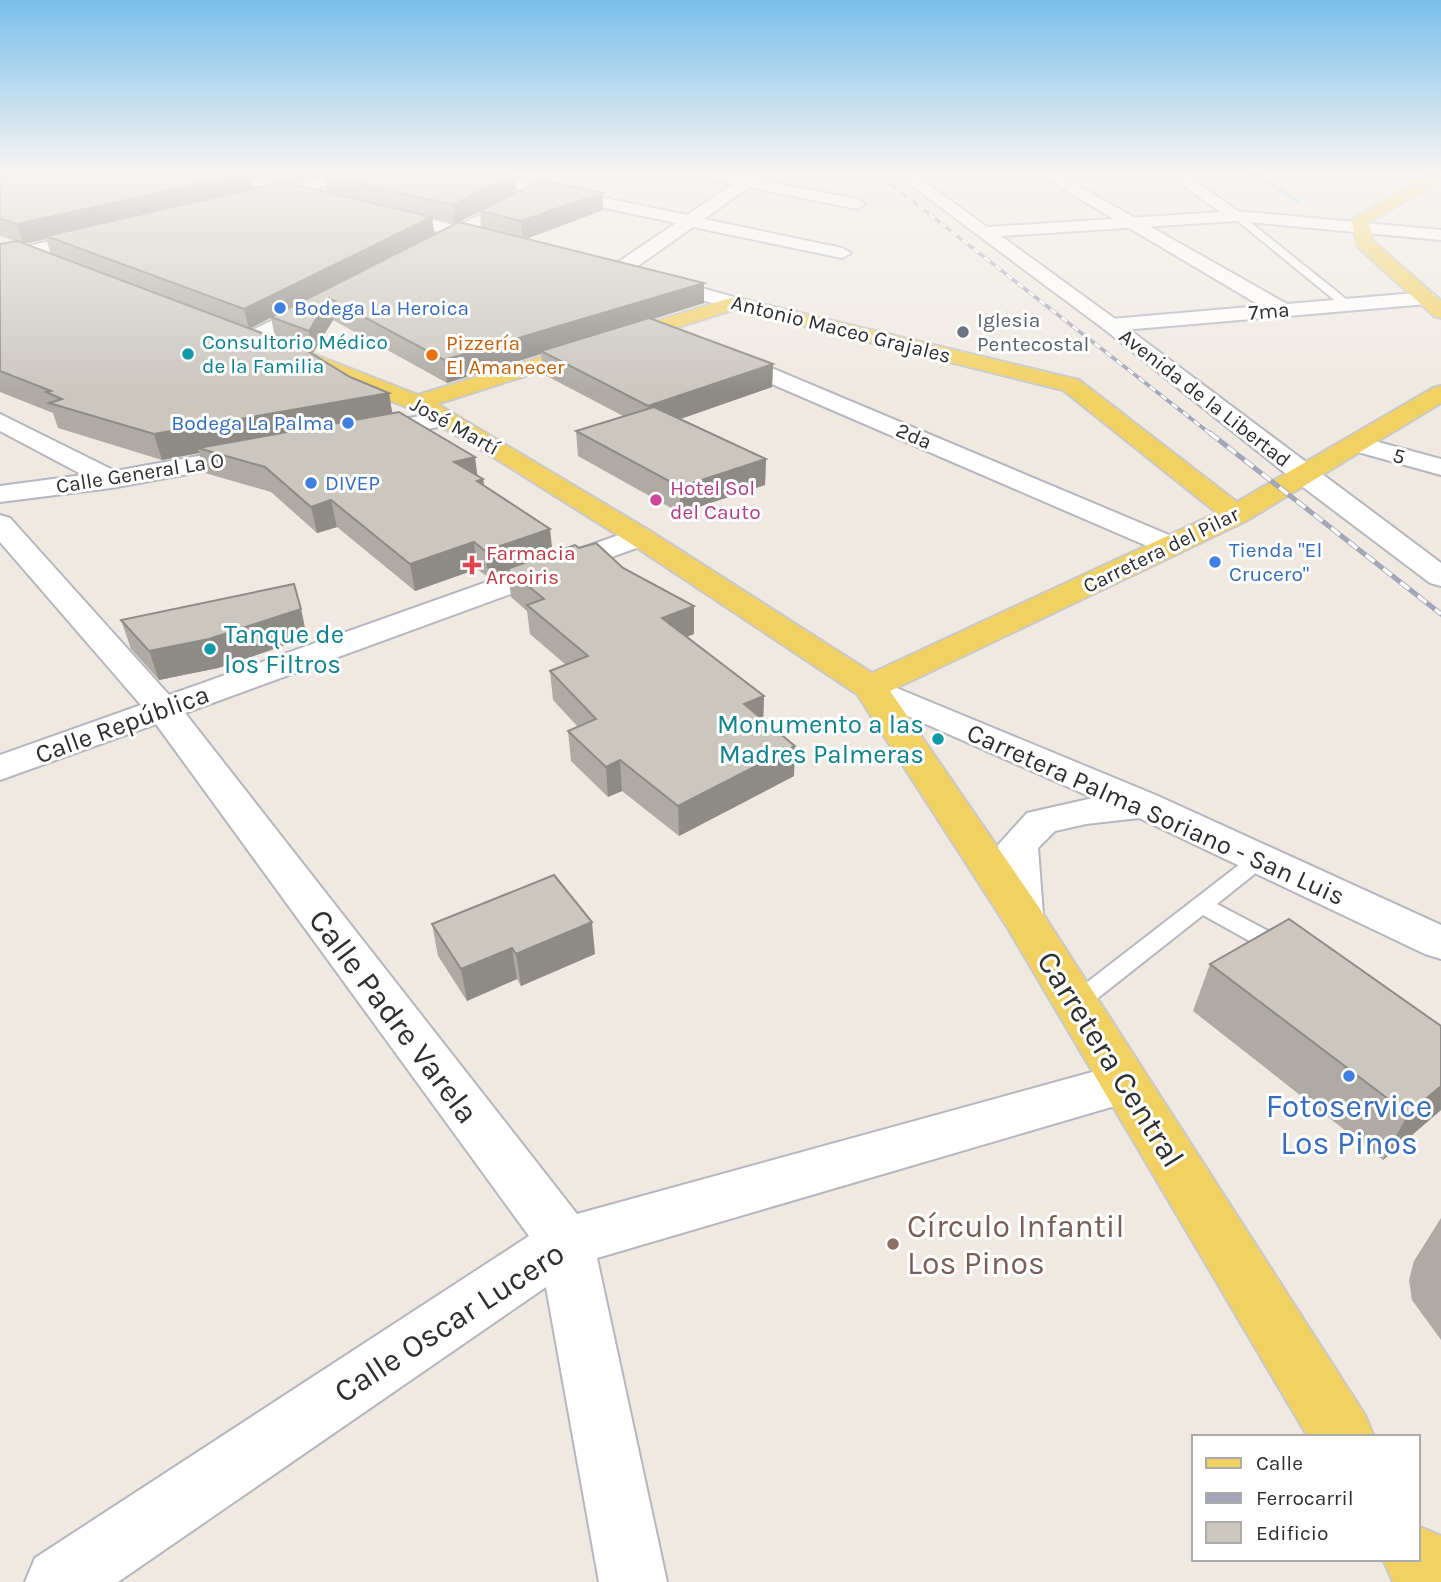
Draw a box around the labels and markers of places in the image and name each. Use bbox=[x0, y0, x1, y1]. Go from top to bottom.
place label: Bodega La Heroica bbox=[294, 296, 469, 320]
marker: Bodega La Heroica bbox=[272, 300, 288, 316]
place label: Iglesia Pentecostal bbox=[977, 308, 1089, 356]
marker: Iglesia Pentecostal bbox=[955, 324, 971, 340]
place label: Consultorio Médico de la Familia bbox=[202, 330, 388, 378]
place label: Pizzería El Amanecer bbox=[446, 331, 565, 379]
marker: Consultorio Médico de la Familia bbox=[180, 346, 196, 362]
marker: Pizzería El Amanecer bbox=[424, 347, 440, 363]
place label: Bodega La Palma bbox=[171, 411, 334, 435]
marker: Bodega La Palma bbox=[340, 415, 356, 431]
place label: DIVEP bbox=[325, 471, 380, 495]
marker: DIVEP bbox=[303, 475, 319, 491]
place label: Hotel Sol del Cauto bbox=[670, 476, 761, 524]
marker: Hotel Sol del Cauto bbox=[648, 492, 664, 508]
place label: Tienda "El Crucero" bbox=[1229, 538, 1322, 586]
place label: Farmacia Arcoiris bbox=[486, 541, 576, 589]
marker: Tienda "El Crucero" bbox=[1207, 554, 1223, 570]
marker: Farmacia Arcoiris bbox=[464, 557, 480, 573]
place label: Tanque de los Filtros bbox=[224, 619, 344, 680]
marker: Tanque de los Filtros bbox=[202, 641, 218, 657]
place label: Monumento a las Madres Palmeras bbox=[717, 709, 924, 770]
marker: Monumento a las Madres Palmeras bbox=[930, 731, 946, 747]
marker: Fotoservice Los Pinos bbox=[1341, 1068, 1357, 1084]
place label: Fotoservice Los Pinos bbox=[1266, 1088, 1432, 1162]
place label: Círculo Infantil Los Pinos bbox=[907, 1208, 1124, 1282]
marker: Círculo Infantil Los Pinos bbox=[885, 1236, 901, 1252]

